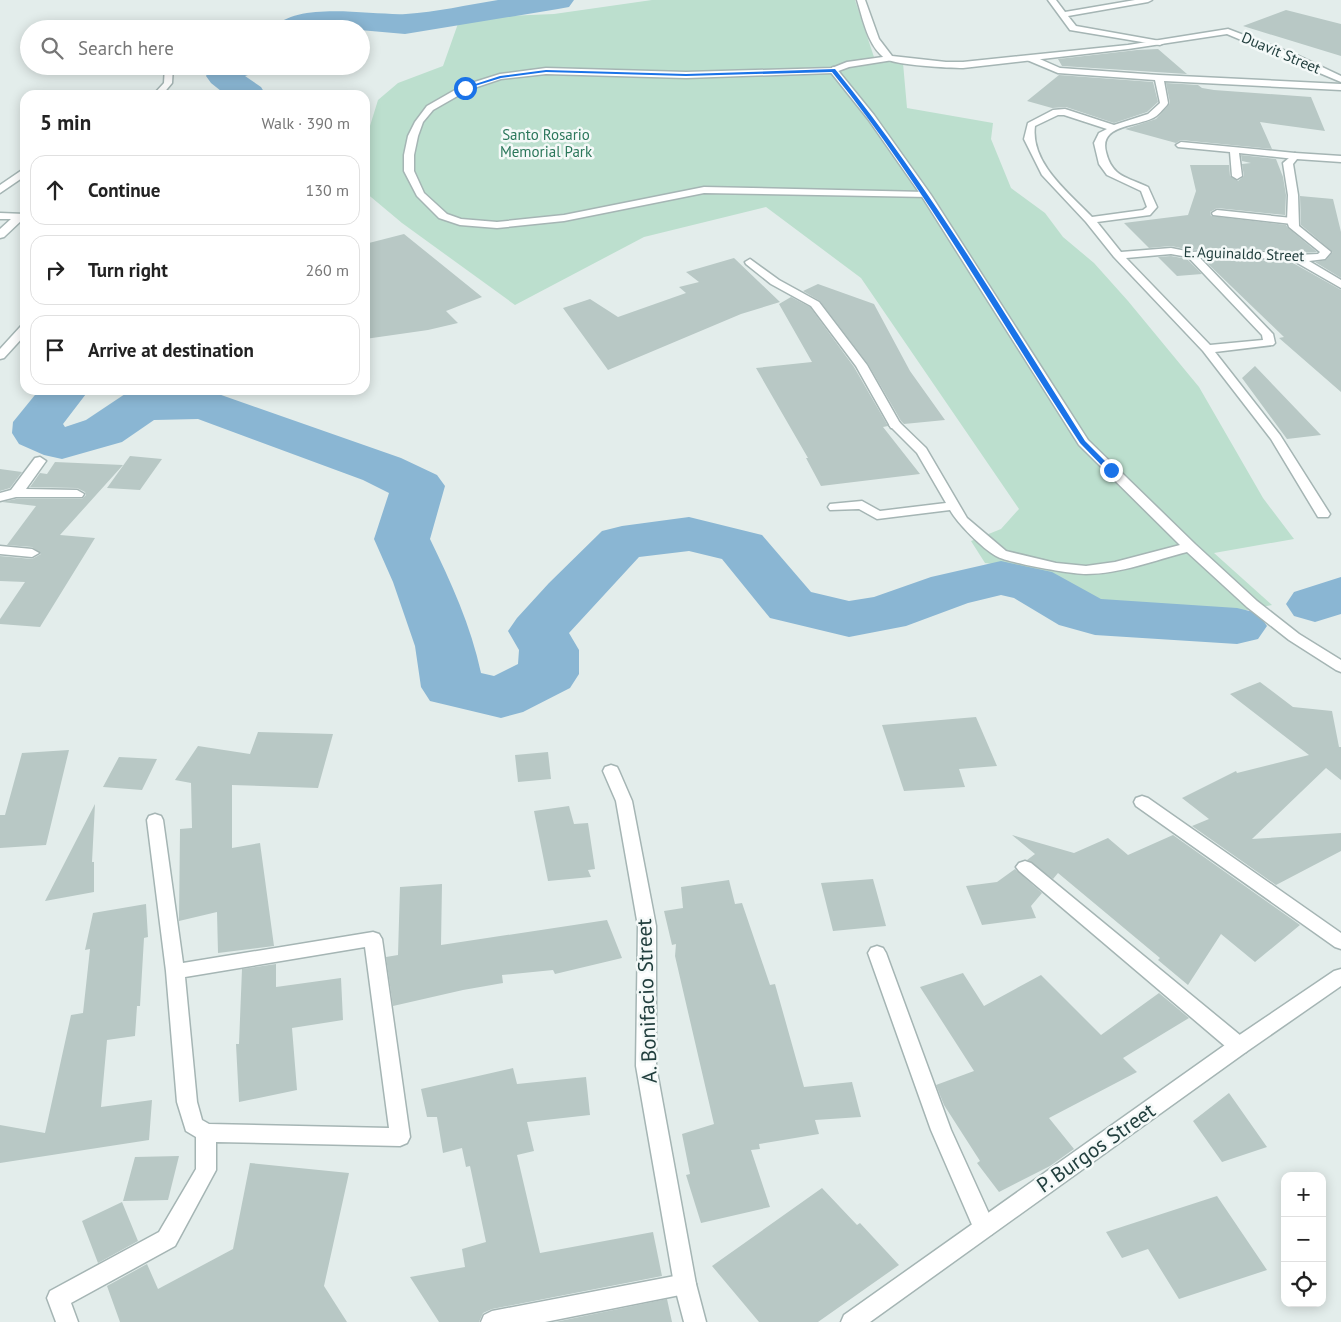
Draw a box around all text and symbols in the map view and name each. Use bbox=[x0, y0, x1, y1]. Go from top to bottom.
search box bbox=[20, 20, 370, 75]
street label: Duavit Street bbox=[1239, 27, 1324, 78]
icon: search bbox=[38, 34, 66, 62]
text: Search here bbox=[78, 36, 174, 60]
route start bbox=[454, 77, 477, 100]
text: 5 min bbox=[40, 109, 91, 136]
text: Walk · 390 m bbox=[261, 113, 350, 133]
park label: Santo Rosario Memorial Park bbox=[500, 125, 593, 161]
icon: ahead bbox=[41, 176, 69, 204]
text: Continue bbox=[88, 178, 160, 202]
text: 130 m bbox=[306, 180, 349, 200]
street label: E. Aguinaldo Street bbox=[1183, 242, 1305, 265]
icon: right bbox=[41, 256, 69, 284]
text: Turn right bbox=[88, 258, 168, 282]
text: 260 m bbox=[306, 260, 349, 280]
icon: arrive bbox=[41, 336, 69, 364]
text: Arrive at destination bbox=[88, 338, 254, 362]
route end bbox=[1100, 459, 1123, 482]
street label: A. Bonifacio Street bbox=[630, 918, 663, 1084]
street label: P. Burgos Street bbox=[1031, 1097, 1160, 1198]
map controls bbox=[1281, 1172, 1326, 1307]
button: + bbox=[1281, 1172, 1326, 1217]
button: − bbox=[1281, 1217, 1326, 1262]
button: locate bbox=[1281, 1262, 1326, 1307]

